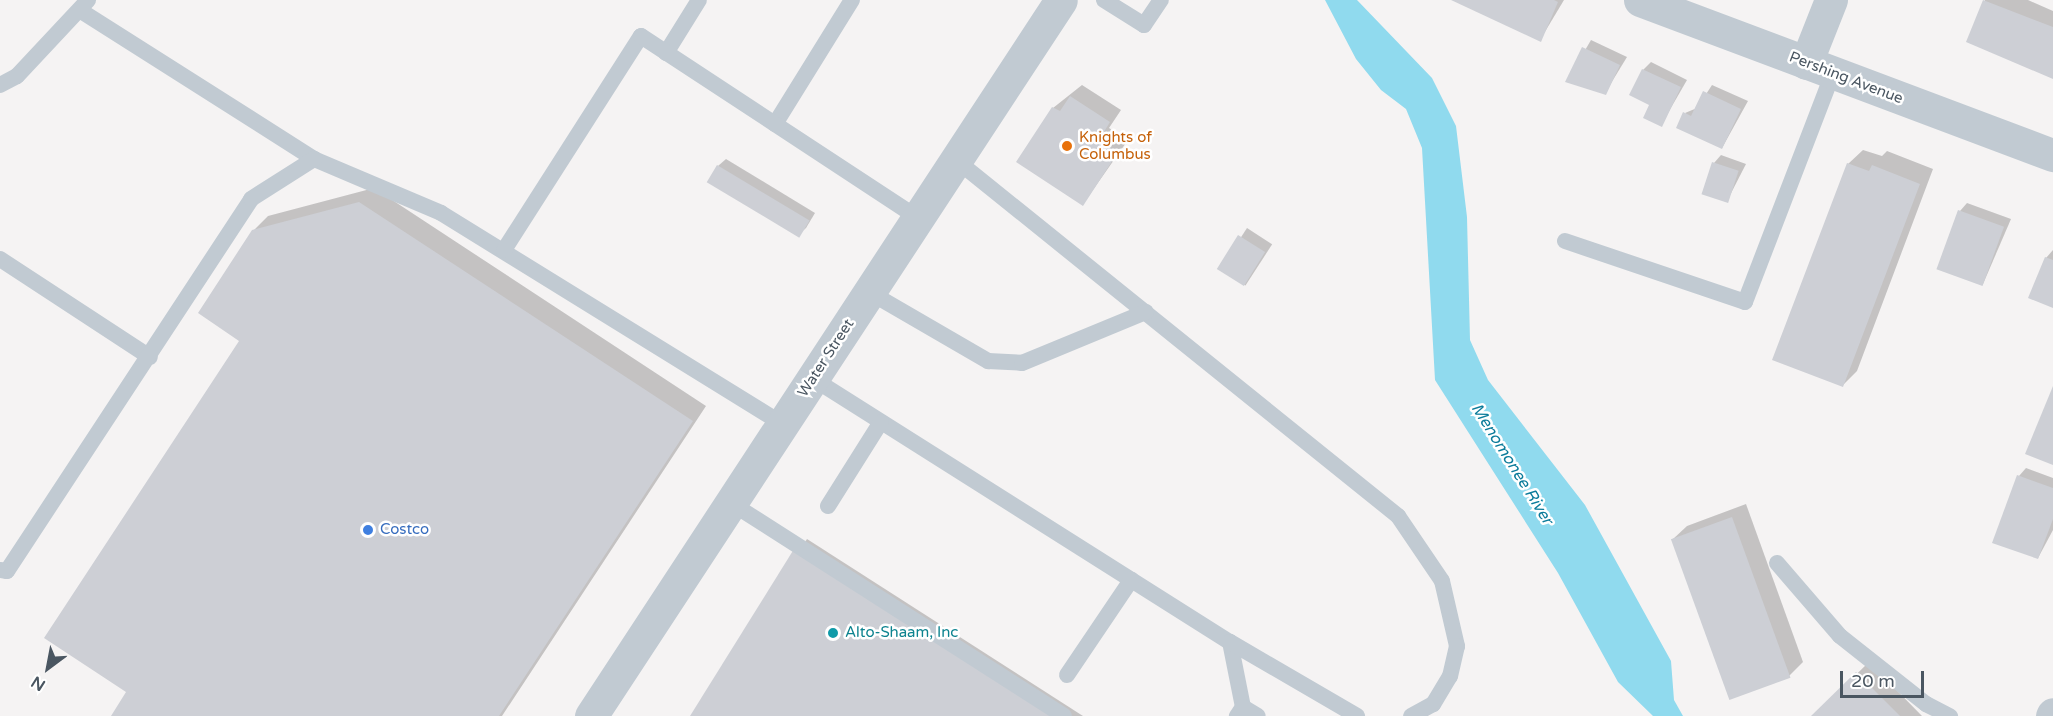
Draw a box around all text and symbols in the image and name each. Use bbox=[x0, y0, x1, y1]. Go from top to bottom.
street label: Pershing Avenue bbox=[1787, 48, 1905, 108]
place label: Knights of Columbus bbox=[1079, 128, 1152, 163]
marker: Knights of Columbus bbox=[1060, 139, 1074, 153]
street label: Water Street bbox=[794, 316, 858, 400]
water label: Menomonee River bbox=[1467, 400, 1557, 528]
place label: Costco bbox=[380, 521, 429, 539]
marker: Costco bbox=[361, 523, 375, 537]
place label: Alto-Shaam, Inc bbox=[845, 624, 958, 642]
marker: Alto-Shaam, Inc bbox=[826, 626, 840, 640]
north arrow bbox=[18, 638, 78, 698]
scale bar bbox=[1843, 659, 1927, 697]
text: 20 m bbox=[1851, 670, 1895, 692]
text: N bbox=[28, 671, 49, 695]

